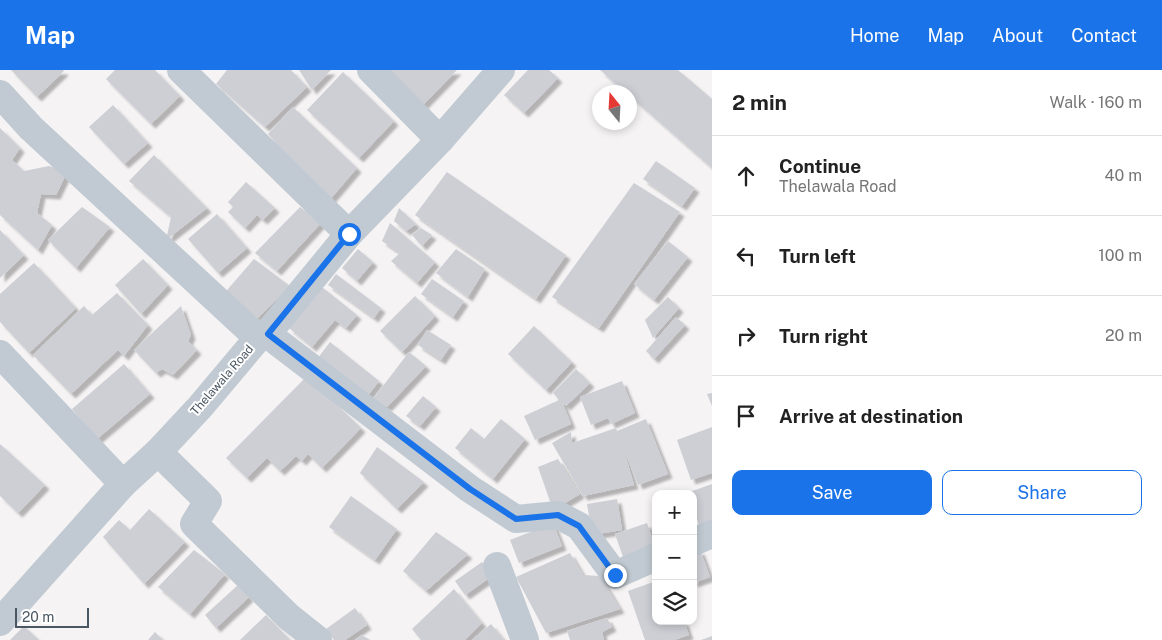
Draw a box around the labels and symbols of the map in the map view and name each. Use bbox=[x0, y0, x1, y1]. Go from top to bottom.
north arrow bbox=[592, 85, 637, 130]
route start bbox=[338, 223, 361, 246]
street label: Thelawala Road bbox=[188, 342, 256, 418]
route end bbox=[604, 564, 627, 587]
scale bar bbox=[15, 605, 89, 628]

